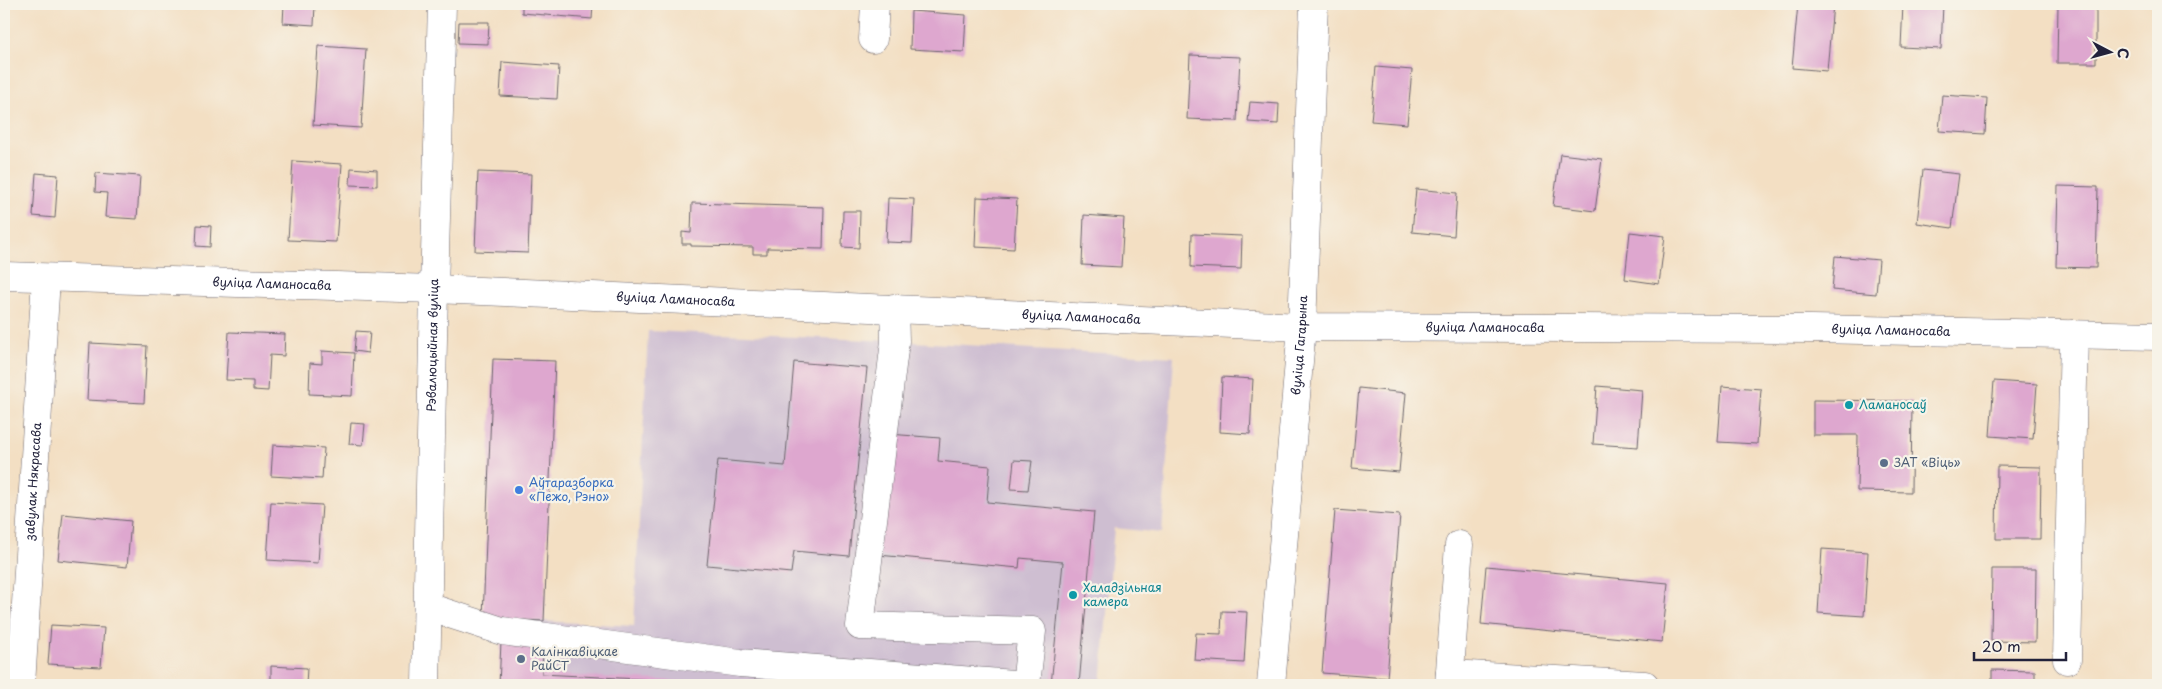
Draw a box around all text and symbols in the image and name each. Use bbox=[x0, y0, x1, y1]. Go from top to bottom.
north arrow bbox=[2084, 28, 2134, 78]
text: С bbox=[2112, 47, 2134, 60]
street label: вуліца Ламаносава bbox=[212, 272, 332, 294]
street label: Рэвалюцыйная вуліца bbox=[422, 277, 442, 412]
street label: вуліца Ламаносава bbox=[616, 287, 736, 310]
street label: вуліца Гагарына bbox=[1286, 294, 1311, 396]
street label: вуліца Ламаносава bbox=[1021, 305, 1142, 328]
street label: вуліца Ламаносава bbox=[1425, 317, 1545, 336]
street label: вуліца Ламаносава bbox=[1831, 319, 1951, 340]
place label: Ламаносаў bbox=[1859, 395, 1927, 413]
marker: Ламаносаў bbox=[1843, 399, 1855, 411]
street label: завулак Някрасава bbox=[20, 421, 45, 542]
place label: ЗАТ «Віць» bbox=[1894, 453, 1960, 471]
marker: ЗАТ «Віць» bbox=[1878, 457, 1890, 469]
place label: Аўтаразборка «Пежо, Рэно» bbox=[529, 473, 614, 505]
marker: Аўтаразборка «Пежо, Рэно» bbox=[513, 484, 525, 496]
place label: Халадзільная камера bbox=[1083, 578, 1162, 610]
marker: Халадзільная камера bbox=[1067, 589, 1079, 601]
scale bar bbox=[1974, 629, 2067, 661]
text: 20 m bbox=[1982, 634, 2021, 657]
place label: Калінкавіцкае РайСТ bbox=[531, 642, 618, 674]
marker: Калінкавіцкае РайСТ bbox=[515, 653, 527, 665]

